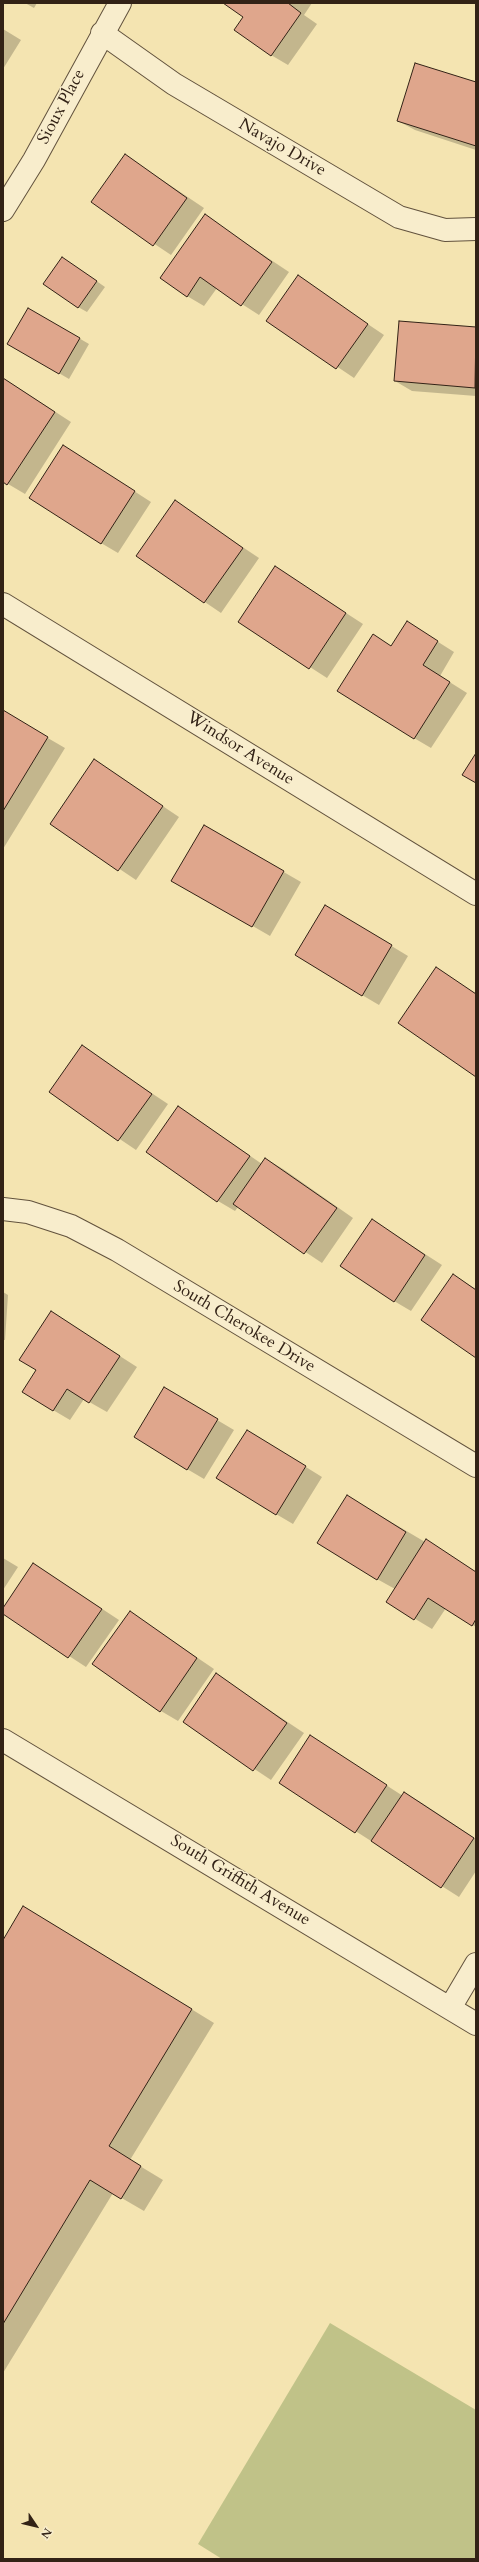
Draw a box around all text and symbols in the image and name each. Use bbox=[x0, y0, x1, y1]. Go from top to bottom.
street label: Sioux Place bbox=[34, 66, 90, 148]
street label: Navajo Drive bbox=[235, 115, 329, 181]
street label: Windsor Avenue bbox=[182, 708, 298, 790]
street label: South Cherokee Drive bbox=[169, 1277, 319, 1377]
street label: South Griffith Avenue bbox=[166, 1831, 314, 1931]
north arrow bbox=[16, 2506, 56, 2546]
text: N bbox=[37, 2525, 55, 2541]

